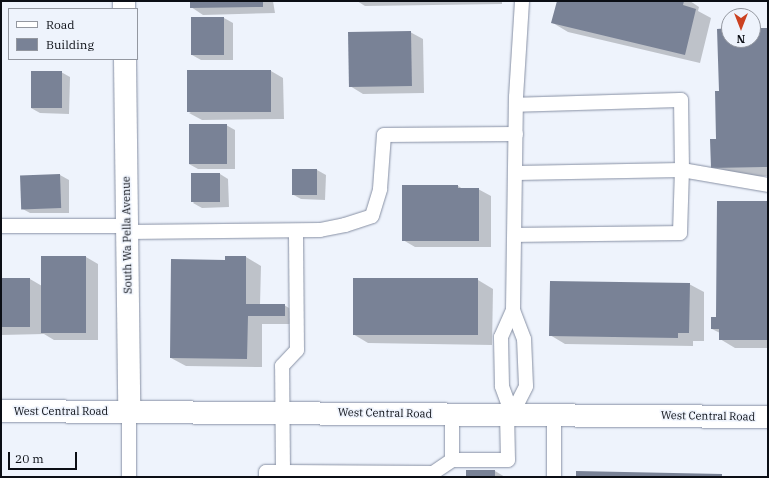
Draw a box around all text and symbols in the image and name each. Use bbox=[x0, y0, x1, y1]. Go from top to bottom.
legend bbox=[8, 8, 138, 60]
north arrow bbox=[721, 8, 761, 48]
text: Road bbox=[46, 17, 75, 32]
text: N bbox=[737, 32, 745, 46]
text: Building bbox=[46, 37, 94, 52]
street label: South Wa Pella Avenue bbox=[119, 176, 135, 294]
street label: West Central Road bbox=[14, 404, 108, 418]
street label: West Central Road bbox=[338, 406, 432, 420]
street label: West Central Road bbox=[661, 409, 755, 423]
scale bar bbox=[10, 444, 79, 470]
text: 20 m bbox=[15, 451, 44, 466]

